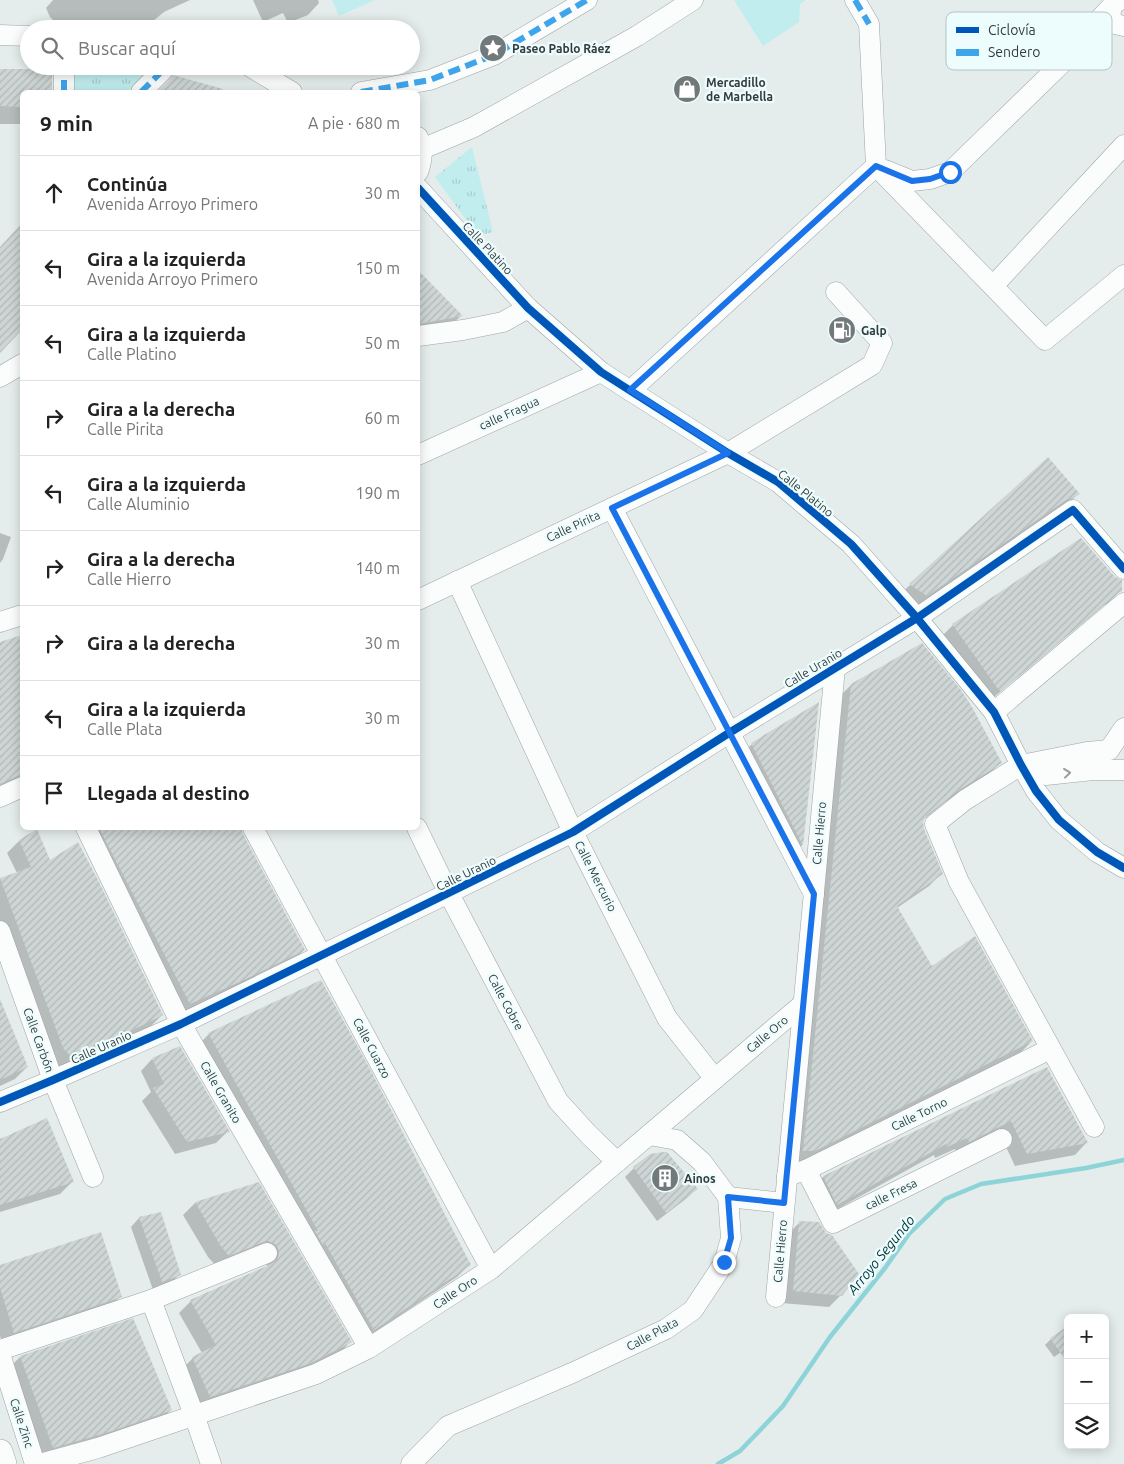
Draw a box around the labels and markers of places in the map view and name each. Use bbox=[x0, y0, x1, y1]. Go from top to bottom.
place icon: Paseo Pablo Ráez bbox=[478, 33, 508, 63]
place label: Paseo Pablo Ráez bbox=[512, 42, 610, 55]
shop icon: Mercadillo de Marbella bbox=[672, 74, 702, 104]
place label: Mercadillo de Marbella bbox=[706, 76, 773, 103]
fuel station icon: Galp bbox=[827, 315, 857, 345]
place label: Galp bbox=[861, 324, 887, 337]
building icon: Ainos bbox=[650, 1163, 680, 1193]
place label: Ainos bbox=[684, 1172, 716, 1185]

